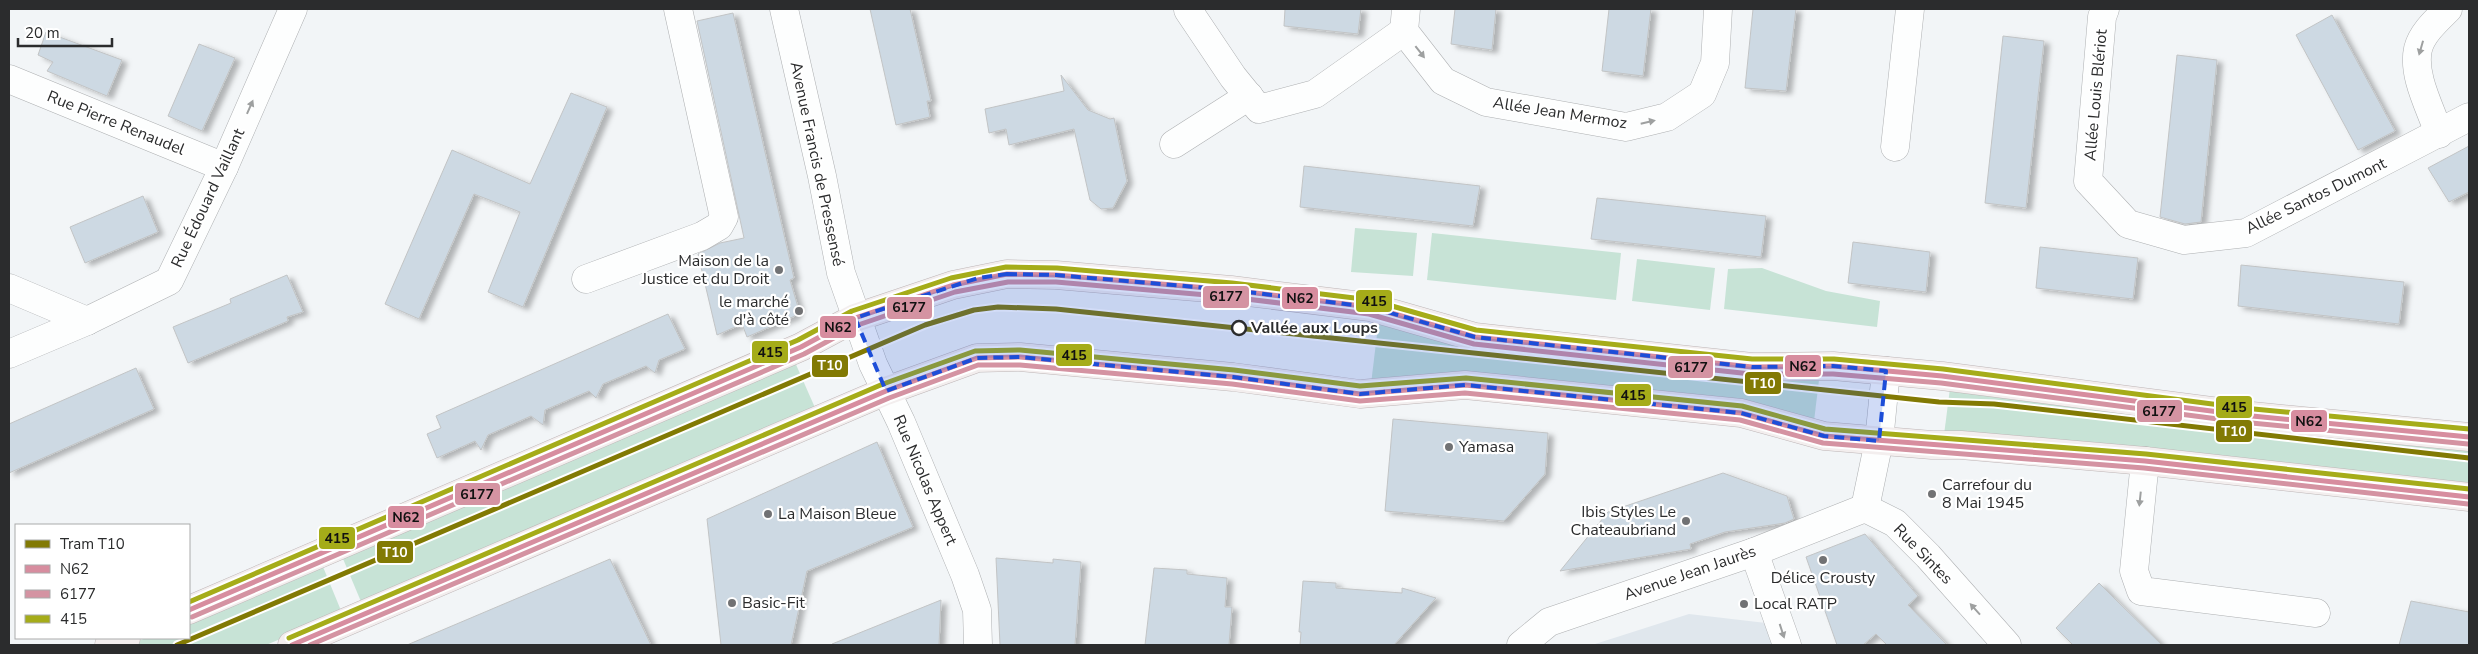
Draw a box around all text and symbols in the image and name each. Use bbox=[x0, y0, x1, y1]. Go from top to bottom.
scale bar bbox=[18, 15, 111, 47]
text: 20 m bbox=[25, 23, 60, 43]
street label: Allée Louis Blériot bbox=[2079, 28, 2113, 162]
one-way arrow bbox=[2416, 41, 2424, 56]
one-way arrow bbox=[1415, 45, 1425, 59]
street label: Avenue Francis de Pressensé bbox=[785, 60, 849, 268]
street label: Rue Pierre Renaudel bbox=[44, 85, 188, 161]
street label: Allée Jean Mermoz bbox=[1491, 92, 1629, 134]
one-way arrow bbox=[246, 100, 254, 114]
one-way arrow bbox=[1641, 118, 1656, 126]
street label: Rue Édouard Vaillant bbox=[166, 124, 250, 271]
street label: Allée Santos Dumont bbox=[2242, 152, 2390, 240]
place label: Maison de la Justice et du Droit bbox=[641, 250, 769, 290]
marker: Maison de la Justice et du Droit bbox=[773, 264, 785, 276]
line badge: 6177 bbox=[1202, 285, 1250, 309]
line badge: N62 bbox=[1281, 286, 1319, 310]
text: 6177 bbox=[1209, 287, 1243, 306]
text: N62 bbox=[1286, 289, 1314, 308]
line badge: 415 bbox=[1355, 289, 1393, 313]
place label: le marché d'à côté bbox=[719, 291, 789, 331]
text: 415 bbox=[1361, 292, 1387, 311]
line badge: 6177 bbox=[886, 296, 933, 320]
text: 6177 bbox=[892, 298, 926, 317]
marker: le marché d'à côté bbox=[793, 305, 805, 317]
line badge: N62 bbox=[819, 315, 857, 339]
place label: Vallée aux Loups bbox=[1250, 317, 1378, 339]
text: N62 bbox=[824, 318, 852, 337]
marker: Vallée aux Loups bbox=[1231, 320, 1247, 336]
line badge: 415 bbox=[751, 340, 789, 364]
text: 415 bbox=[757, 343, 783, 362]
line badge: 415 bbox=[1055, 343, 1093, 367]
text: 415 bbox=[1061, 346, 1087, 365]
line badge: T10 bbox=[811, 354, 849, 378]
line badge: N62 bbox=[1784, 354, 1822, 378]
line badge: 6177 bbox=[1667, 355, 1714, 379]
text: T10 bbox=[817, 356, 843, 375]
text: N62 bbox=[1789, 357, 1817, 376]
text: 6177 bbox=[1674, 358, 1708, 377]
line badge: T10 bbox=[1744, 371, 1782, 395]
text: T10 bbox=[1750, 374, 1776, 393]
line badge: 415 bbox=[1614, 383, 1652, 407]
text: 415 bbox=[1620, 386, 1646, 405]
line badge: 415 bbox=[2215, 395, 2253, 419]
text: 415 bbox=[2221, 398, 2247, 417]
line badge: 6177 bbox=[2136, 399, 2183, 423]
text: 6177 bbox=[2142, 402, 2176, 421]
line badge: N62 bbox=[2290, 409, 2328, 433]
street label: Rue Nicolas Appert bbox=[888, 411, 963, 549]
text: N62 bbox=[2295, 412, 2323, 431]
line badge: T10 bbox=[2215, 419, 2253, 443]
text: T10 bbox=[2221, 422, 2247, 441]
place label: Yamasa bbox=[1458, 436, 1514, 458]
marker: Yamasa bbox=[1443, 441, 1455, 453]
place label: Carrefour du 8 Mai 1945 bbox=[1942, 474, 2032, 514]
line badge: 6177 bbox=[454, 482, 501, 506]
text: 6177 bbox=[460, 485, 494, 504]
marker: Carrefour du 8 Mai 1945 bbox=[1926, 488, 1938, 500]
one-way arrow bbox=[2136, 492, 2144, 508]
place label: Ibis Styles Le Chateaubriand bbox=[1571, 501, 1676, 541]
place label: La Maison Bleue bbox=[778, 503, 896, 525]
line badge: N62 bbox=[387, 505, 425, 529]
text: N62 bbox=[392, 508, 420, 527]
marker: La Maison Bleue bbox=[762, 508, 774, 520]
marker: Ibis Styles Le Chateaubriand bbox=[1680, 515, 1692, 527]
street label: Rue Sintes bbox=[1888, 519, 1958, 589]
legend bbox=[15, 524, 190, 639]
line badge: 415 bbox=[318, 526, 356, 550]
text: 415 bbox=[324, 529, 350, 548]
text: Tram T10 bbox=[60, 534, 125, 554]
line badge: T10 bbox=[376, 540, 414, 564]
street label: Avenue Jean Jaurès bbox=[1621, 540, 1759, 606]
text: T10 bbox=[382, 543, 408, 562]
marker: Délice Crousty bbox=[1817, 554, 1829, 566]
text: N62 bbox=[60, 559, 89, 579]
place label: Délice Crousty bbox=[1771, 567, 1876, 589]
text: 6177 bbox=[60, 584, 96, 604]
place label: Basic-Fit bbox=[742, 592, 805, 614]
place label: Local RATP bbox=[1754, 593, 1837, 615]
marker: Basic-Fit bbox=[726, 597, 738, 609]
marker: Local RATP bbox=[1738, 598, 1750, 610]
one-way arrow bbox=[1969, 603, 1981, 615]
text: 415 bbox=[60, 609, 87, 629]
one-way arrow bbox=[1779, 624, 1786, 639]

